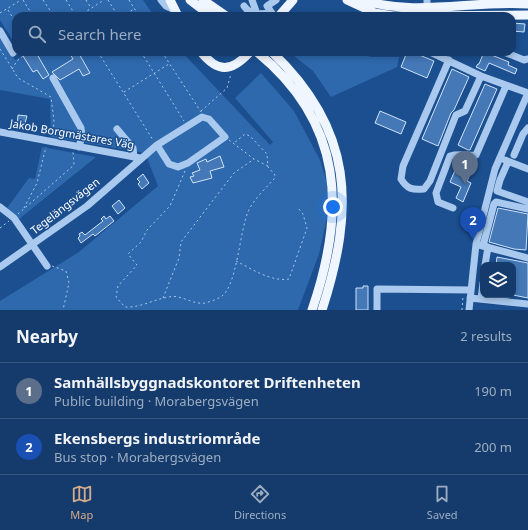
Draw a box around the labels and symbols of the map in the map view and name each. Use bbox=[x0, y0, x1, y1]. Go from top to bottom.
street label: Jakob Borgmästares Väg bbox=[8, 115, 136, 152]
pin: 1 bbox=[452, 151, 478, 184]
street label: Tegelängsvägen bbox=[27, 174, 102, 237]
your location bbox=[323, 197, 343, 217]
pin: 2 bbox=[460, 207, 486, 240]

